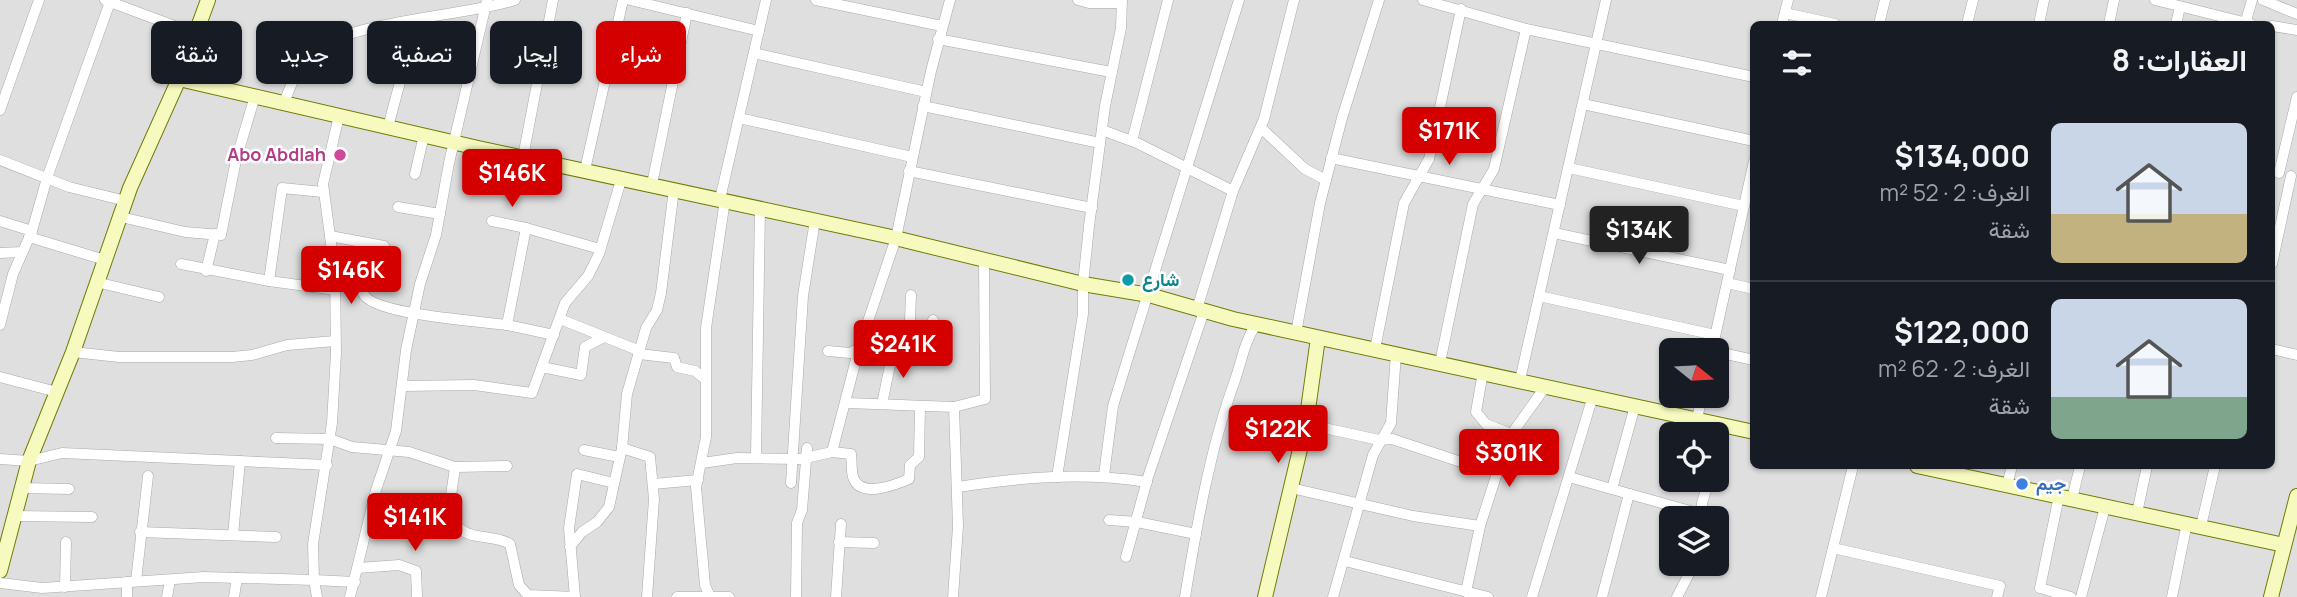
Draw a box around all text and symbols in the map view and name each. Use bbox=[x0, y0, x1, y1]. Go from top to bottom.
chip: شقة bbox=[151, 21, 242, 84]
chip: جديد bbox=[256, 21, 353, 84]
chip: تصفية bbox=[367, 21, 476, 84]
chip: إيجار bbox=[490, 21, 582, 84]
chip: شراء bbox=[596, 21, 686, 84]
text: العقارات: 8 bbox=[2112, 39, 2247, 80]
icon: filters bbox=[1778, 44, 1816, 82]
pin: $171K bbox=[1400, 108, 1498, 167]
text: $171K bbox=[1418, 114, 1480, 146]
text: $134,000 bbox=[1895, 135, 2030, 176]
place label: Abo Abdlah bbox=[227, 142, 326, 166]
marker: Abo Abdlah bbox=[332, 147, 348, 163]
pin: $146K bbox=[463, 150, 561, 209]
icon: home bbox=[2107, 151, 2191, 235]
text: $146K bbox=[478, 156, 546, 188]
text: الغرف: 2 · 52 m² bbox=[1880, 176, 2030, 208]
pin: $134K bbox=[1590, 206, 1688, 266]
text: $134K bbox=[1606, 213, 1672, 245]
text: شقة bbox=[1988, 213, 2030, 245]
pin: $146K bbox=[302, 246, 400, 306]
text: $146K bbox=[317, 253, 385, 285]
place label: شارع bbox=[1142, 267, 1179, 292]
marker: شارع bbox=[1120, 272, 1136, 288]
text: $122,000 bbox=[1894, 311, 2030, 352]
pin: $241K bbox=[854, 320, 952, 380]
text: $241K bbox=[870, 327, 936, 359]
icon: home bbox=[2107, 327, 2191, 411]
north arrow bbox=[1659, 338, 1729, 408]
map controls bbox=[1659, 338, 1729, 576]
text: الغرف: 2 · 62 m² bbox=[1878, 352, 2030, 384]
text: شقة bbox=[1988, 389, 2030, 421]
pin: $122K bbox=[1229, 406, 1327, 465]
text: $122K bbox=[1245, 412, 1311, 444]
button: locate bbox=[1659, 422, 1729, 492]
pin: $301K bbox=[1460, 430, 1558, 489]
text: $301K bbox=[1475, 436, 1543, 468]
place label: جيم bbox=[2036, 471, 2066, 496]
marker: جيم bbox=[2014, 476, 2030, 492]
pin: $141K bbox=[366, 494, 464, 553]
text: $141K bbox=[383, 500, 447, 532]
button: layers bbox=[1659, 506, 1729, 576]

